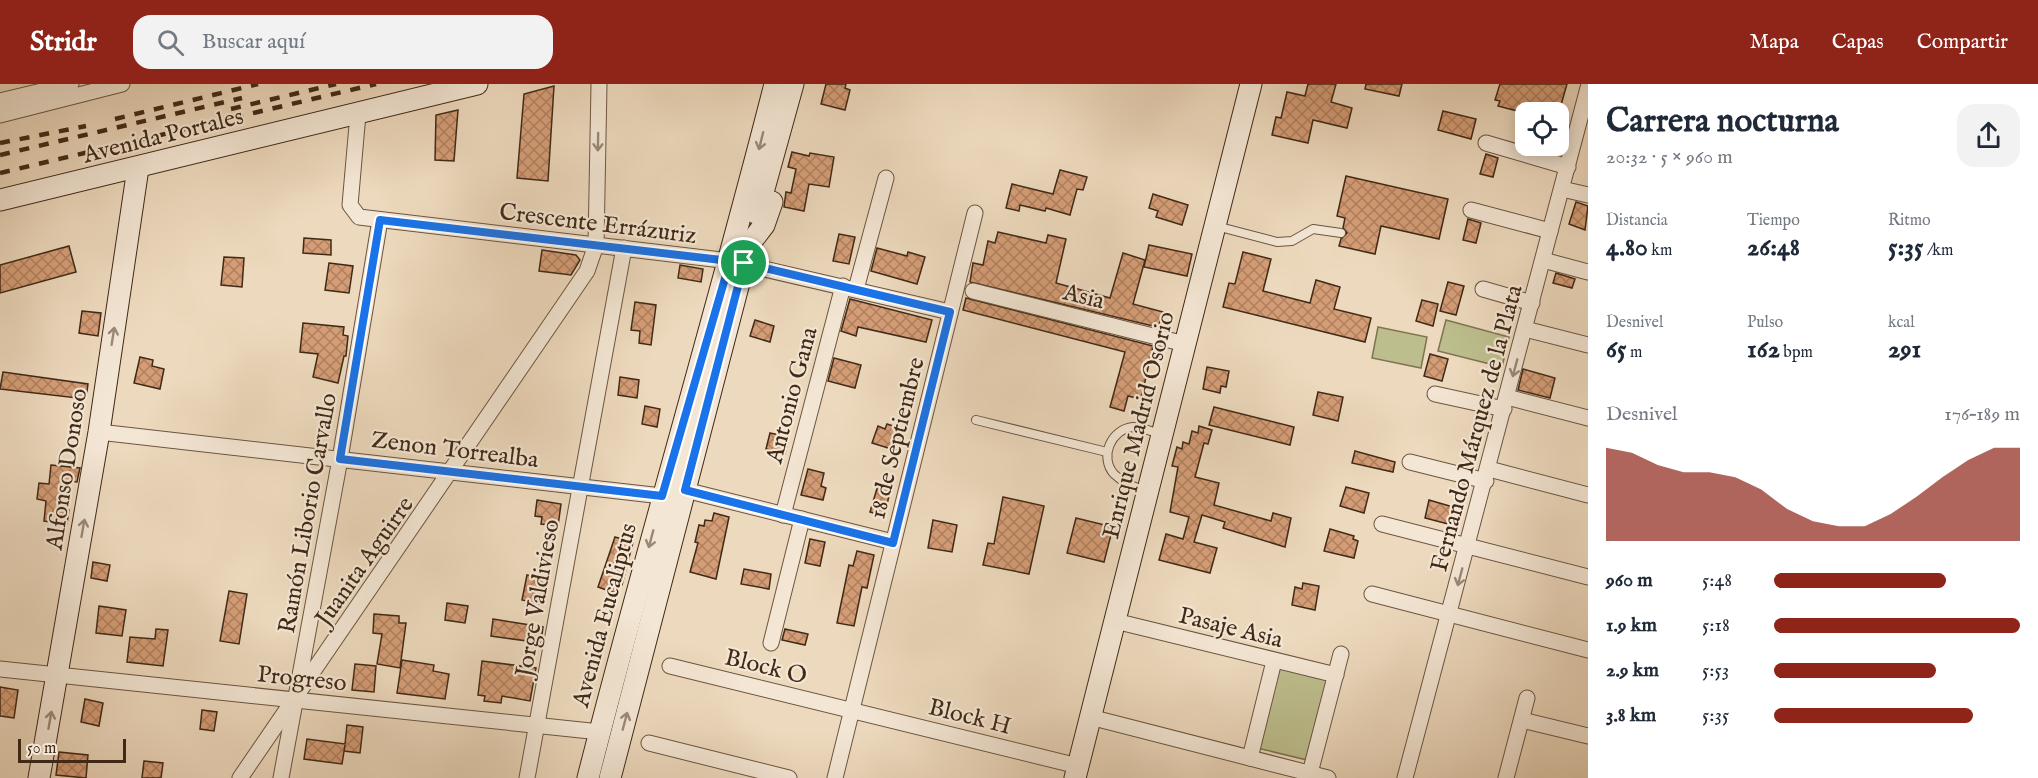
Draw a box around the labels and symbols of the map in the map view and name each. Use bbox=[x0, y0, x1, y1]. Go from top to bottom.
street label: Avenida Portales bbox=[79, 102, 247, 172]
one-way arrow bbox=[754, 131, 766, 150]
one-way arrow bbox=[592, 132, 604, 152]
street label: Crescente Errázuriz bbox=[497, 197, 698, 252]
pin bbox=[718, 237, 769, 288]
street label: Asia bbox=[1059, 277, 1108, 318]
street label: Fernando Márquez de la Plata bbox=[1424, 281, 1531, 575]
street label: Enrique Madrid Osorio bbox=[1096, 308, 1183, 542]
street label: Antonio Gana bbox=[759, 323, 826, 468]
one-way arrow bbox=[108, 326, 119, 346]
street label: 18 de Septiembre bbox=[862, 354, 933, 522]
one-way arrow bbox=[1508, 359, 1520, 378]
street label: Alfonso Donoso bbox=[39, 386, 96, 553]
street label: Ramón Liborio Carvallo bbox=[272, 391, 345, 636]
street label: Zenon Torrealba bbox=[369, 425, 541, 476]
street label: Juanita Aguirre bbox=[307, 491, 421, 635]
street label: Jorge Valdivieso bbox=[509, 517, 568, 682]
one-way arrow bbox=[77, 519, 88, 539]
street label: Avenida Eucaliptus bbox=[566, 520, 645, 712]
one-way arrow bbox=[644, 529, 656, 548]
one-way arrow bbox=[1454, 568, 1466, 587]
street label: Pasaje Asia bbox=[1175, 601, 1287, 657]
street label: Block O bbox=[721, 642, 810, 693]
street label: Progreso bbox=[256, 659, 348, 700]
street label: Block H bbox=[925, 692, 1014, 743]
one-way arrow bbox=[44, 711, 55, 731]
one-way arrow bbox=[619, 712, 631, 731]
scale bar bbox=[18, 736, 126, 764]

